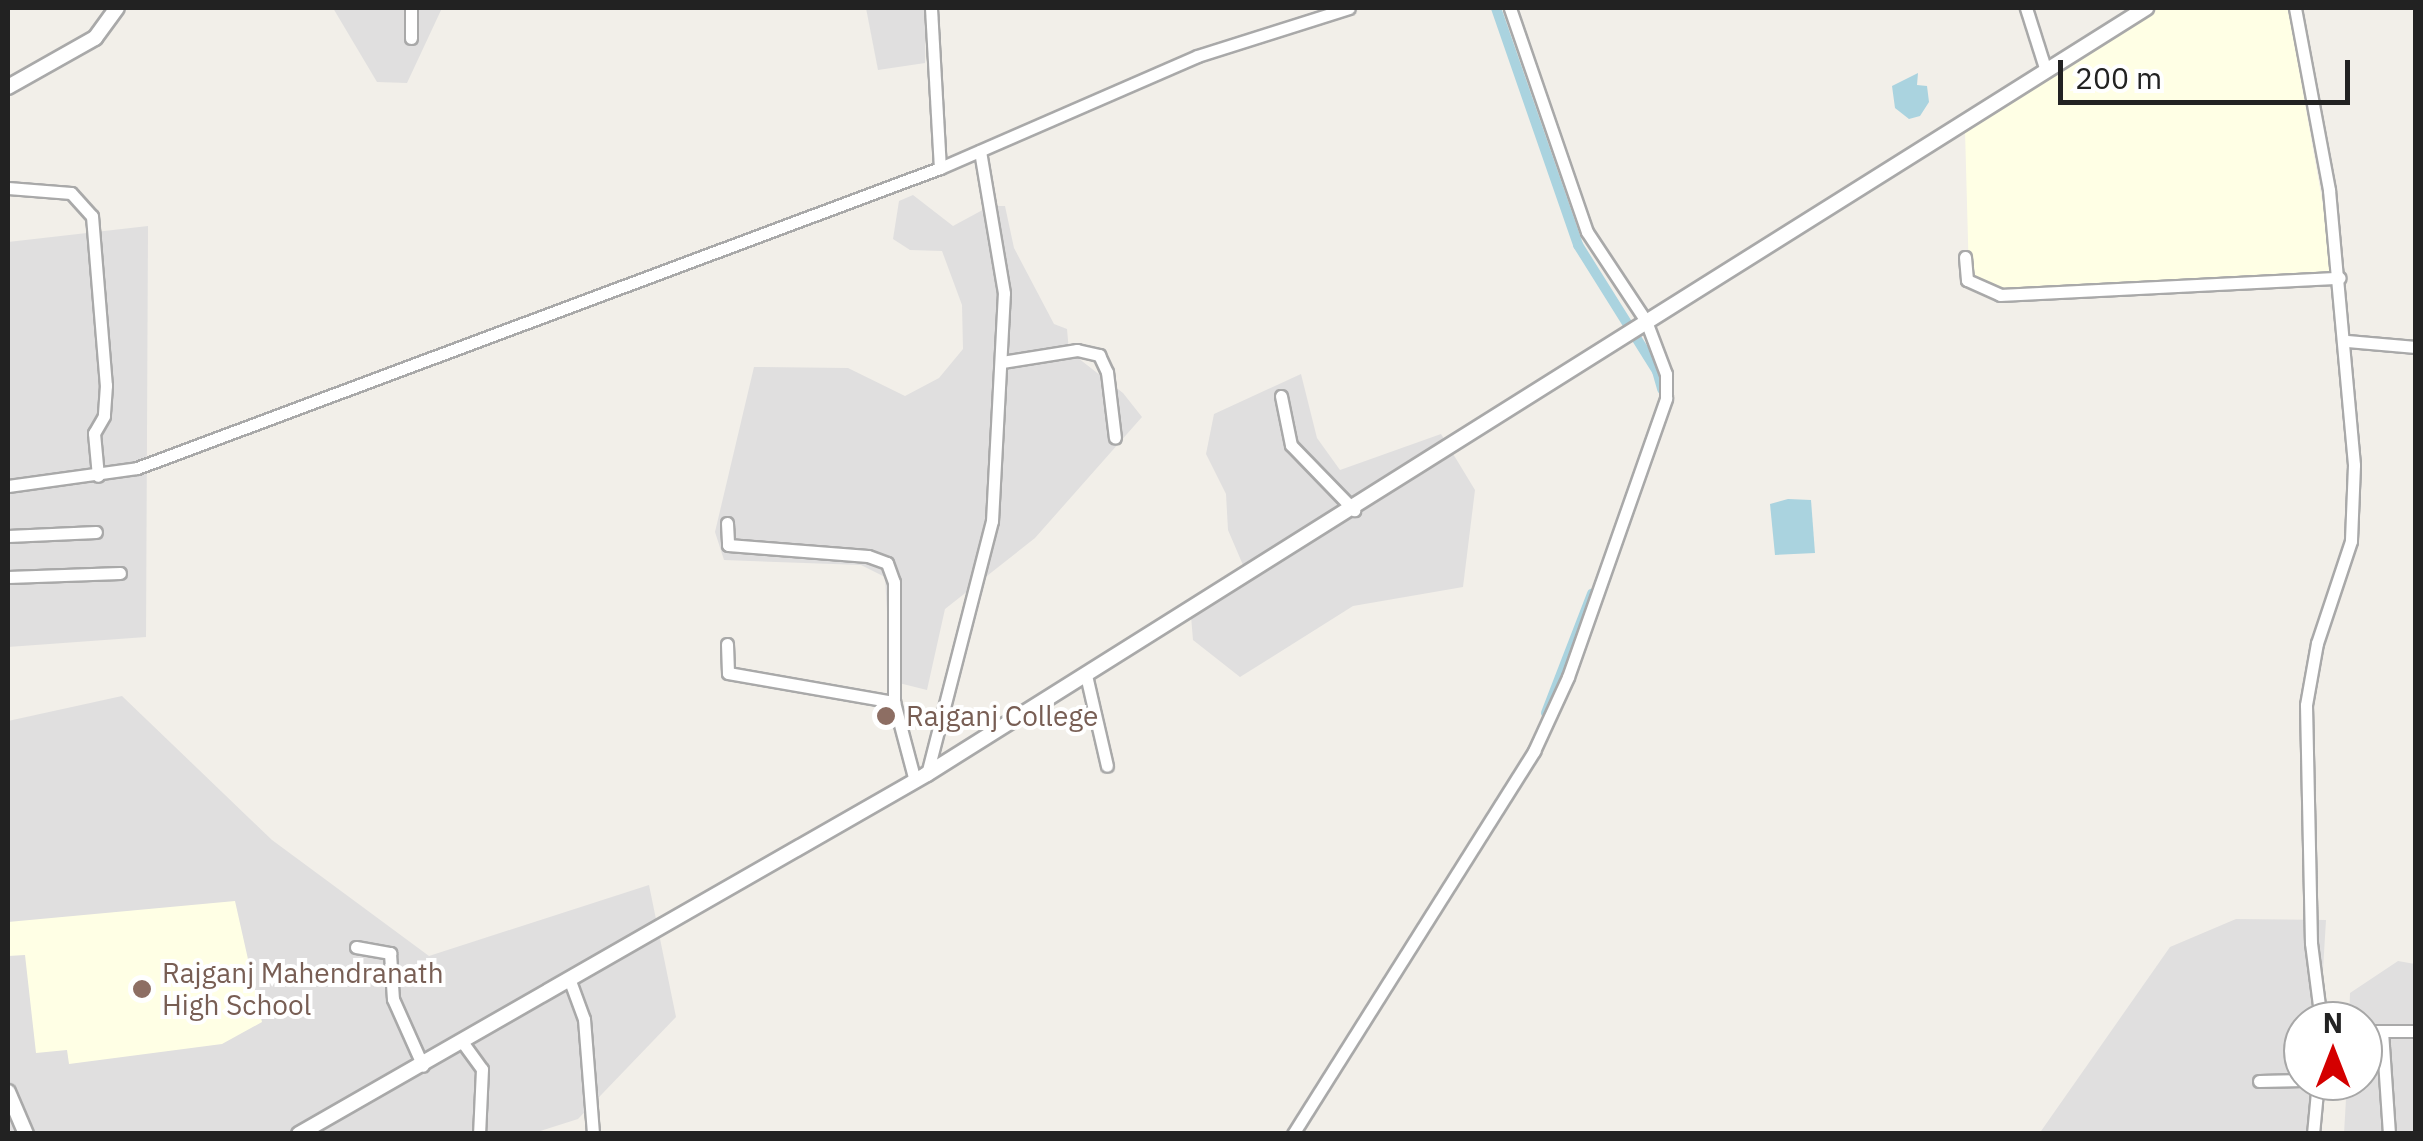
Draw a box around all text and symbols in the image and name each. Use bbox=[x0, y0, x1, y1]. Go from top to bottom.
scale bar bbox=[2063, 40, 2356, 102]
text: 200 m bbox=[2075, 58, 2162, 97]
place label: Rajganj College bbox=[906, 699, 1098, 733]
marker: Rajganj College bbox=[875, 705, 897, 727]
place label: Rajganj Mahendranath High School bbox=[162, 956, 444, 1022]
marker: Rajganj Mahendranath High School bbox=[131, 978, 153, 1000]
north arrow bbox=[2283, 1001, 2383, 1101]
text: N bbox=[2323, 1004, 2343, 1041]

